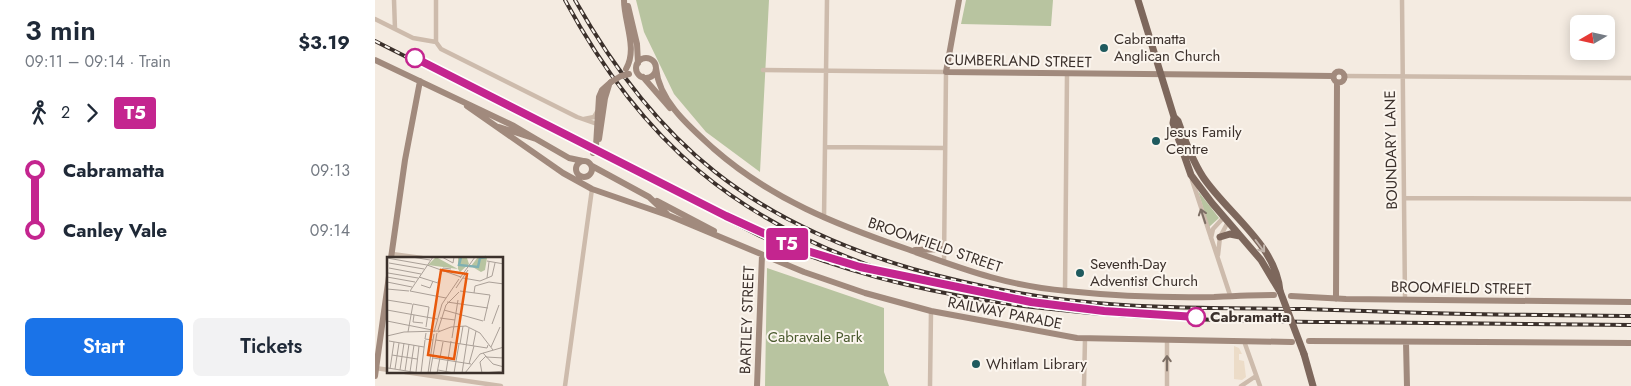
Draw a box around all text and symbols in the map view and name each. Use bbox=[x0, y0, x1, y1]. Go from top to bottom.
text: 3 min bbox=[25, 10, 96, 51]
north arrow bbox=[1570, 15, 1615, 60]
map controls bbox=[1570, 15, 1615, 60]
place label: Cabramatta Anglican Church bbox=[1114, 28, 1220, 67]
text: $3.19 bbox=[298, 29, 350, 56]
marker: Cabramatta Anglican Church bbox=[1098, 42, 1110, 54]
unlabelled marker bbox=[405, 48, 425, 68]
street label: CUMBERLAND STREET bbox=[944, 49, 1092, 73]
text: 09:11 – 09:14 · Train bbox=[25, 50, 171, 73]
street label: BOUNDARY LANE bbox=[1379, 90, 1403, 210]
icon: walk bbox=[25, 99, 53, 127]
icon: forward bbox=[78, 99, 106, 127]
text: T5 bbox=[124, 100, 146, 126]
text: 2 bbox=[61, 101, 70, 124]
place label: Jesus Family Centre bbox=[1164, 121, 1242, 160]
marker: Jesus Family Centre bbox=[1150, 135, 1162, 147]
text: Cabramatta bbox=[63, 157, 164, 184]
text: 09:13 bbox=[310, 159, 350, 182]
one-way arrow bbox=[1198, 209, 1208, 225]
street label: BROOMFIELD STREET bbox=[865, 212, 1005, 278]
text: Canley Vale bbox=[63, 217, 167, 244]
text: 09:14 bbox=[310, 219, 350, 242]
line badge: T5 bbox=[765, 228, 809, 260]
text: T5 bbox=[776, 231, 798, 257]
one-way arrow bbox=[1255, 239, 1265, 253]
place label: Seventh-Day Adventist Church bbox=[1090, 253, 1198, 292]
inset map bbox=[387, 257, 504, 374]
street label: BARTLEY STREET bbox=[734, 265, 760, 375]
marker: Seventh-Day Adventist Church bbox=[1074, 267, 1086, 279]
street label: BROOMFIELD STREET bbox=[1391, 276, 1531, 300]
street label: RAILWAY PARADE bbox=[946, 291, 1064, 335]
place label: Cabramatta bbox=[1210, 306, 1290, 328]
marker: Cabramatta bbox=[1186, 307, 1206, 327]
button: Start bbox=[25, 318, 183, 376]
button: Tickets bbox=[193, 318, 350, 376]
park label: Cabravale Park bbox=[768, 326, 863, 348]
place label: Whitlam Library bbox=[986, 353, 1087, 375]
one-way arrow bbox=[1162, 355, 1172, 372]
marker: Whitlam Library bbox=[970, 358, 982, 370]

